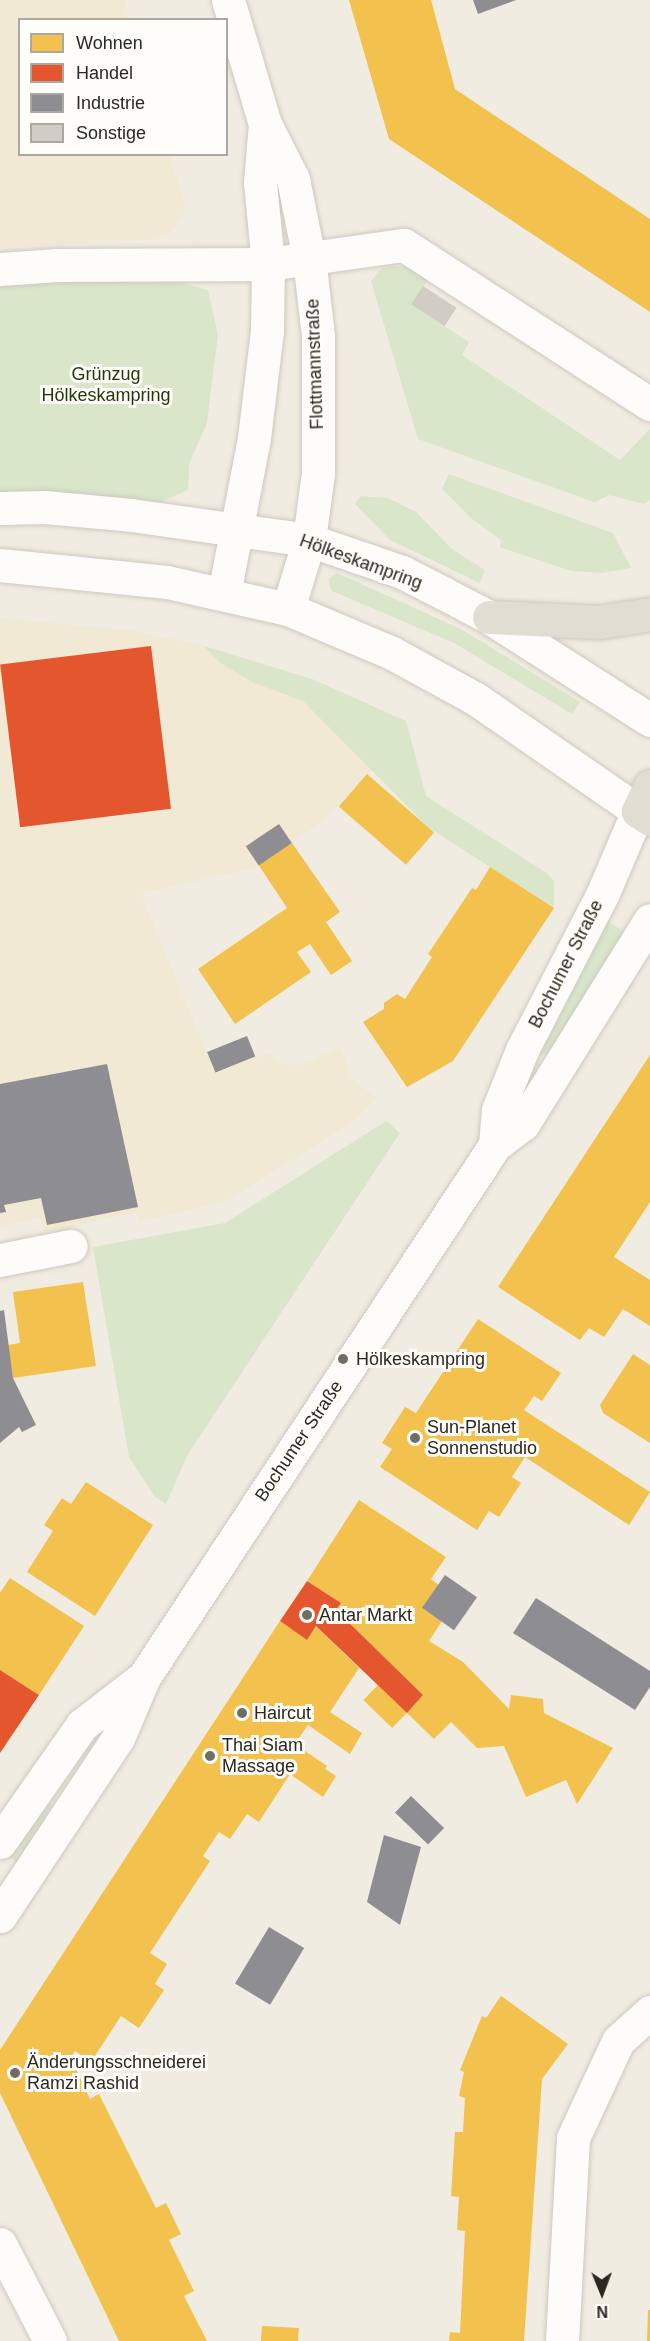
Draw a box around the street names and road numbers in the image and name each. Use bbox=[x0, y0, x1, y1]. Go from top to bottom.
street label: Flottmannstraße bbox=[302, 298, 328, 430]
street label: Hölkeskampring bbox=[297, 530, 425, 594]
street label: Bochumer Straße bbox=[524, 896, 608, 1032]
street label: Bochumer Straße bbox=[251, 1376, 347, 1506]

